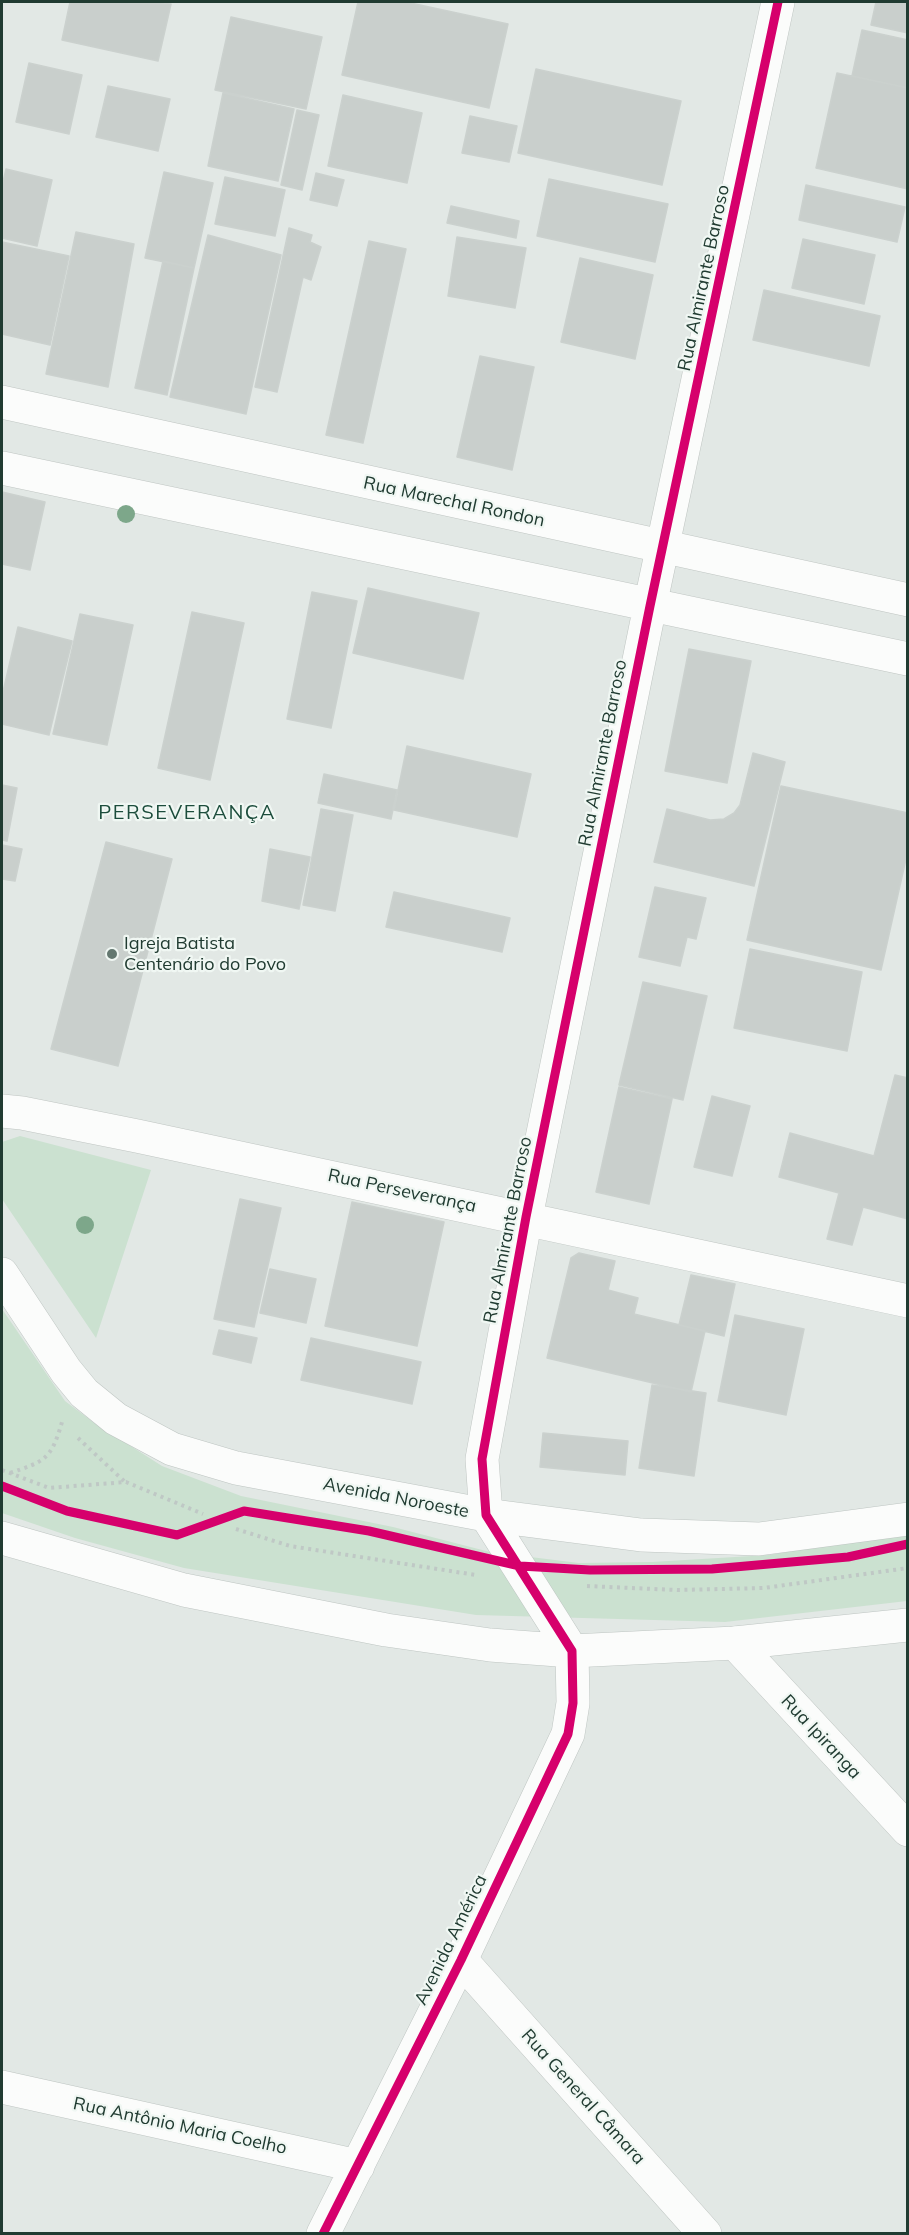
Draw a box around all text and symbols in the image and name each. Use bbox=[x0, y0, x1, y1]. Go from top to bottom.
street label: Rua Almirante Barroso bbox=[674, 183, 734, 373]
street label: Rua Marechal Rondon bbox=[361, 472, 547, 532]
street label: Rua Almirante Barroso bbox=[574, 658, 632, 848]
district label: PERSEVERANÇA bbox=[98, 801, 276, 825]
place label: Igreja Batista Centenário do Povo bbox=[124, 933, 286, 976]
marker: Igreja Batista Centenário do Povo bbox=[105, 947, 119, 961]
street label: Rua Almirante Barroso bbox=[479, 1135, 537, 1325]
street label: Rua Perseverança bbox=[326, 1165, 478, 1217]
street label: Avenida Noroeste bbox=[321, 1473, 471, 1523]
street label: Rua Ipiranga bbox=[776, 1690, 866, 1784]
street label: Avenida América bbox=[410, 1871, 492, 2009]
street label: Rua General Câmara bbox=[516, 2025, 650, 2169]
street label: Rua Antônio Maria Coelho bbox=[71, 2093, 289, 2159]

